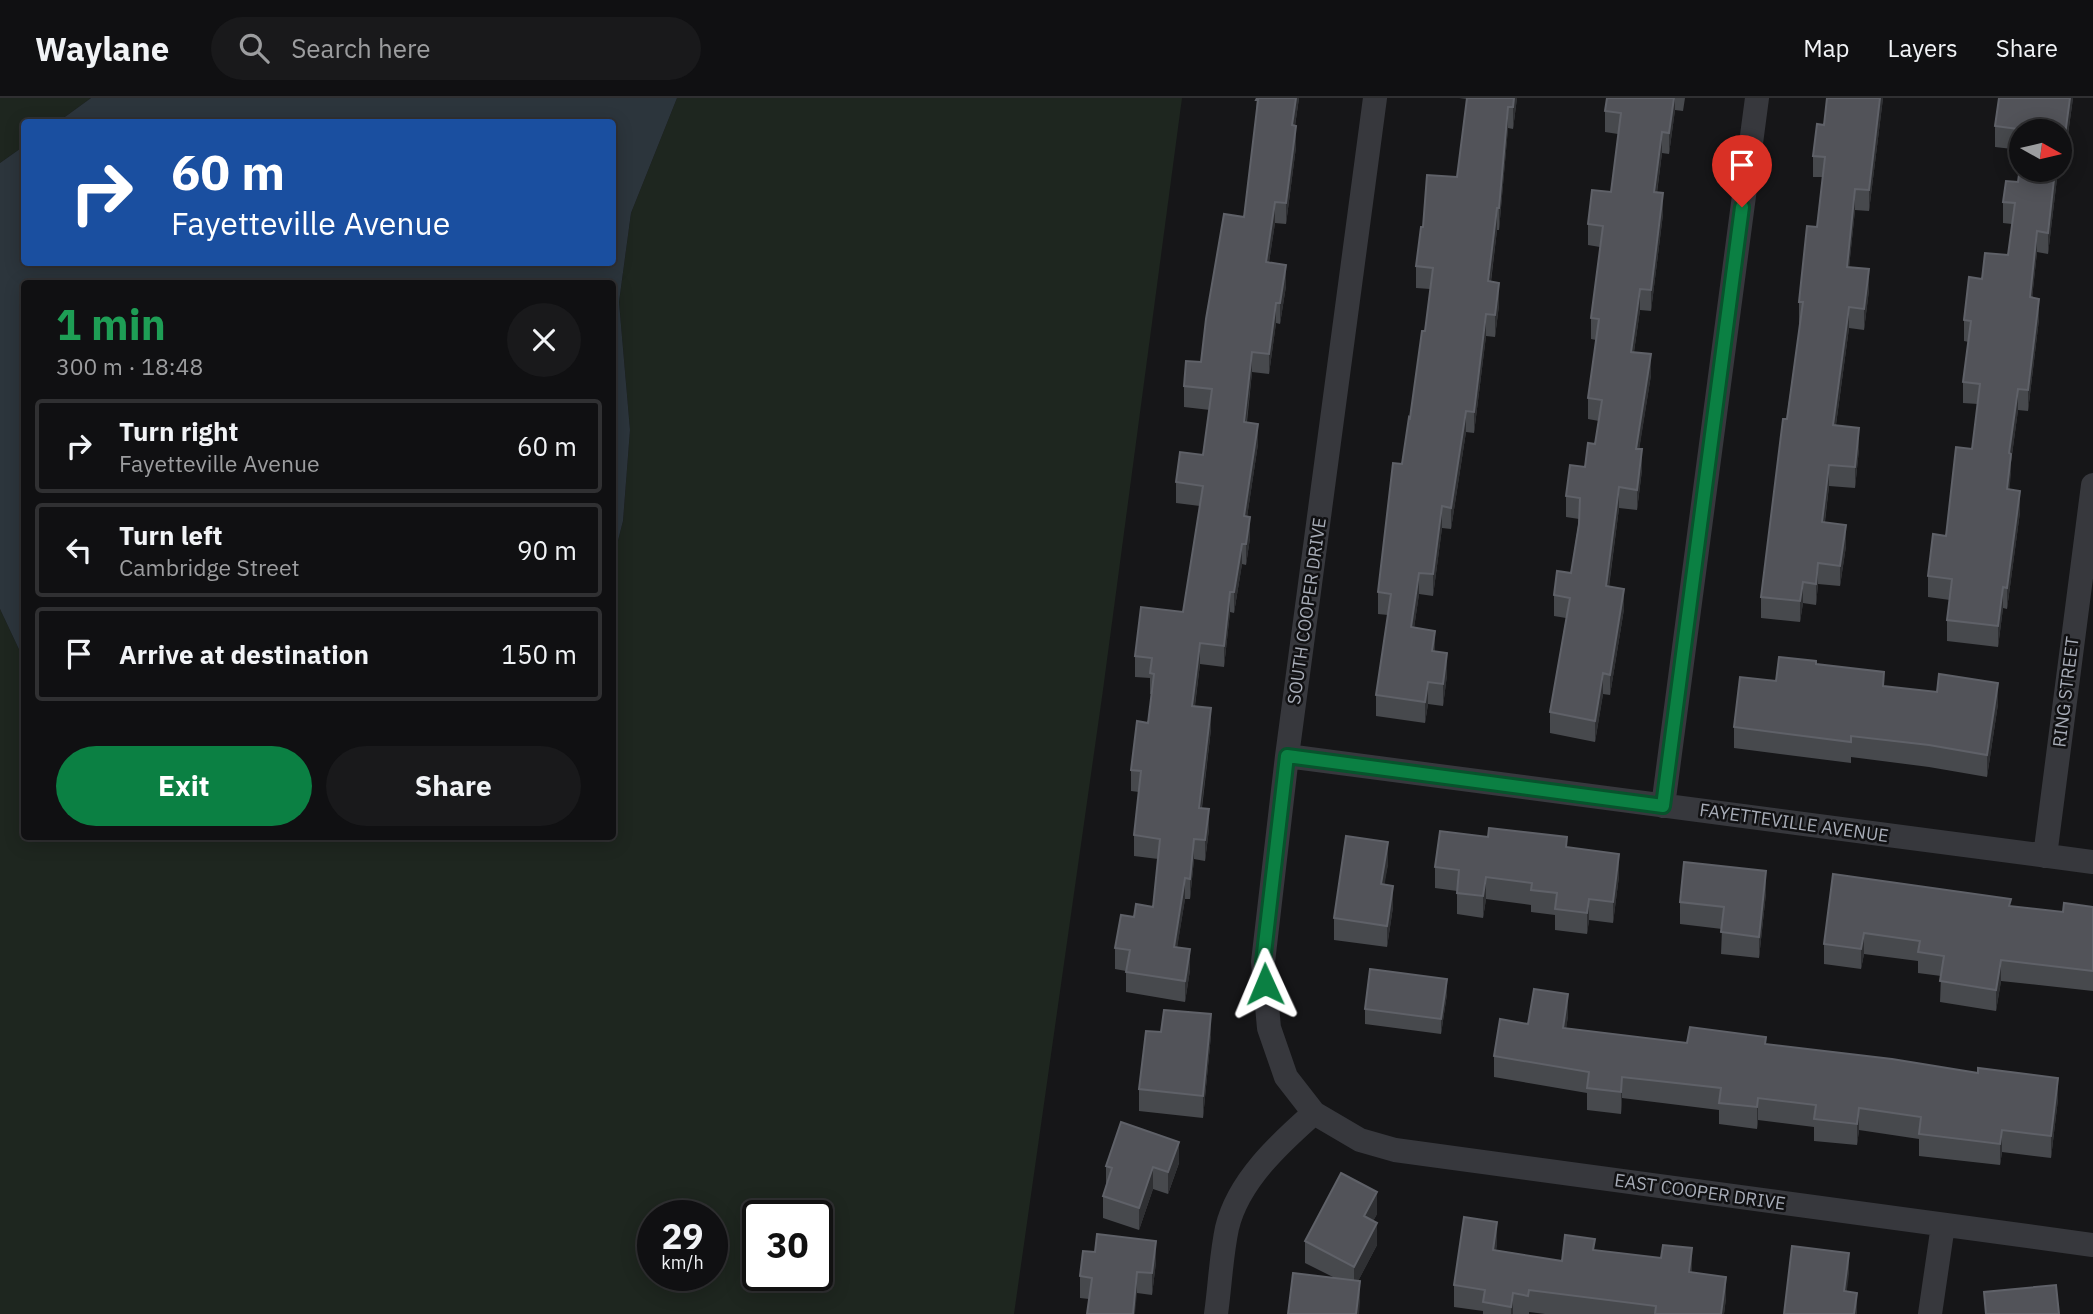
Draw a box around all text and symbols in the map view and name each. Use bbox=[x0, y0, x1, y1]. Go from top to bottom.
search box bbox=[211, 17, 701, 80]
text: Waylane bbox=[35, 27, 169, 70]
icon: search bbox=[235, 29, 273, 67]
text: Search here bbox=[291, 31, 431, 65]
text: Map bbox=[1803, 32, 1850, 64]
text: Layers bbox=[1888, 32, 1958, 64]
text: Share bbox=[1996, 32, 2058, 64]
north arrow bbox=[2009, 119, 2072, 182]
map controls bbox=[2009, 119, 2072, 182]
pin bbox=[1712, 135, 1772, 207]
text: 60 m bbox=[171, 140, 285, 203]
icon: arrive bbox=[1723, 146, 1761, 184]
icon: right bbox=[56, 147, 147, 238]
text: Fayetteville Avenue bbox=[171, 202, 450, 244]
text: 1 min bbox=[56, 297, 166, 352]
button: close bbox=[507, 303, 581, 377]
text: 300 m · 18:48 bbox=[56, 351, 203, 381]
text: Turn right bbox=[119, 414, 238, 448]
icon: right bbox=[60, 427, 98, 465]
text: 60 m bbox=[517, 429, 577, 463]
text: Fayetteville Avenue bbox=[119, 448, 320, 478]
street label: SOUTH COOPER DRIVE bbox=[1282, 516, 1331, 706]
text: Turn left bbox=[119, 518, 222, 552]
icon: left bbox=[60, 531, 98, 569]
text: 90 m bbox=[517, 533, 577, 567]
text: Cambridge Street bbox=[119, 552, 300, 582]
icon: arrive bbox=[60, 635, 98, 673]
street label: RING STREET bbox=[2047, 635, 2084, 749]
text: Arrive at destination bbox=[119, 637, 369, 671]
text: 150 m bbox=[501, 637, 577, 671]
button: Exit bbox=[56, 746, 312, 826]
button: Share bbox=[326, 746, 581, 826]
street label: FAYETTEVILLE AVENUE bbox=[1698, 798, 1890, 847]
position arrow bbox=[1228, 947, 1302, 1021]
street label: EAST COOPER DRIVE bbox=[1613, 1168, 1787, 1215]
speed limit sign: 30 bbox=[742, 1200, 833, 1291]
text: 29 bbox=[661, 1213, 704, 1259]
text: km/h bbox=[661, 1251, 704, 1274]

